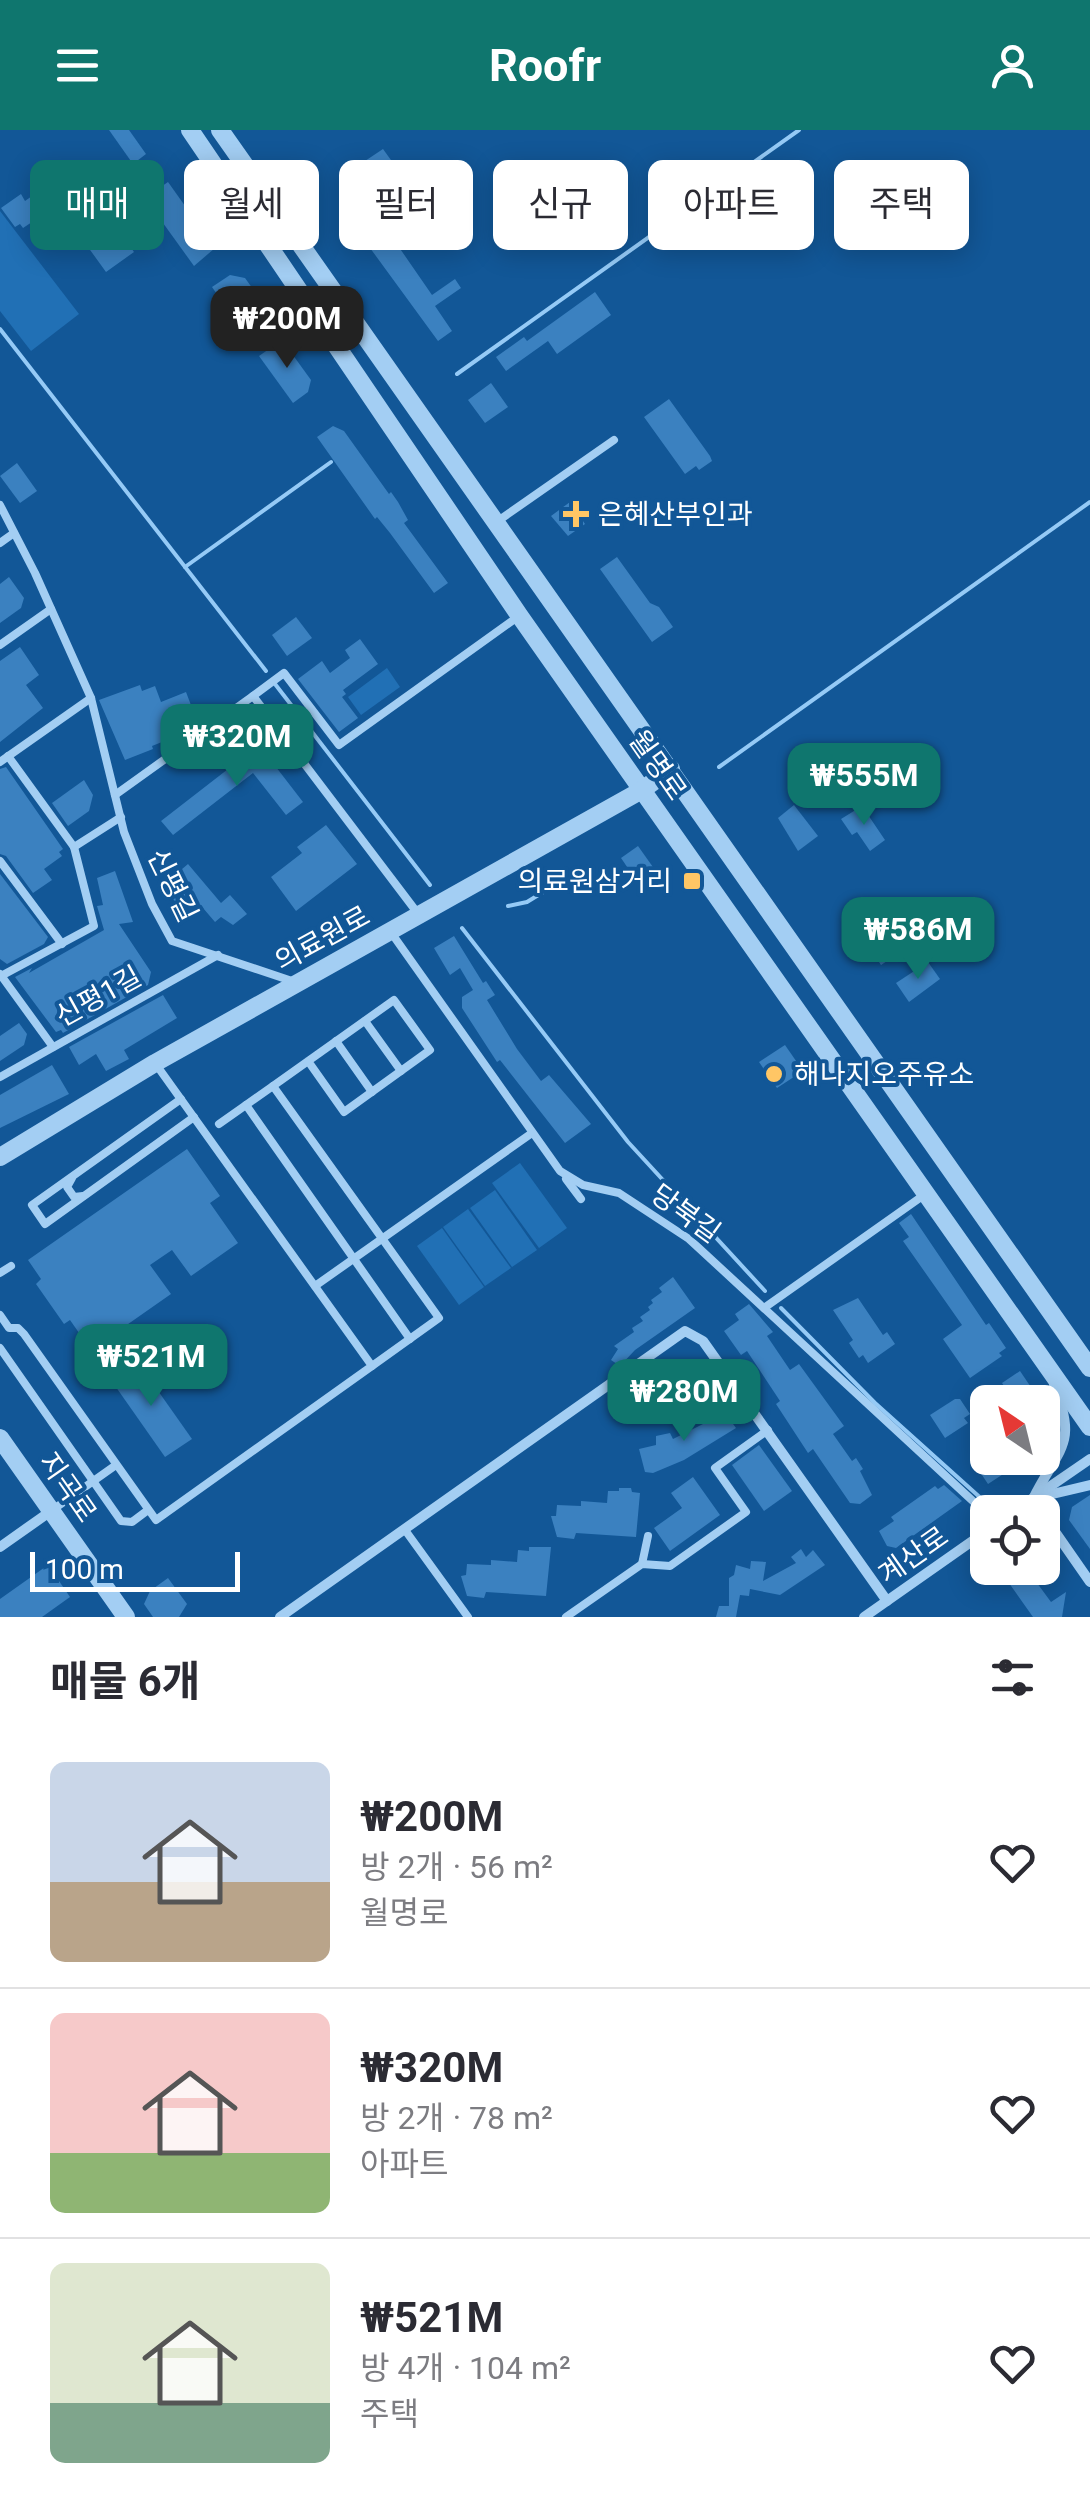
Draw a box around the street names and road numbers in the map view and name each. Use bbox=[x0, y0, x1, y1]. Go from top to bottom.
street label: 월명로 bbox=[622, 724, 693, 806]
street label: 신평길 bbox=[141, 843, 204, 927]
street label: 의료원로 bbox=[269, 899, 375, 978]
street label: 신평1길 bbox=[50, 959, 147, 1033]
street label: 당북길 bbox=[645, 1177, 727, 1249]
street label: 지곡로 bbox=[32, 1446, 103, 1528]
street label: 계산로 bbox=[872, 1520, 954, 1591]

